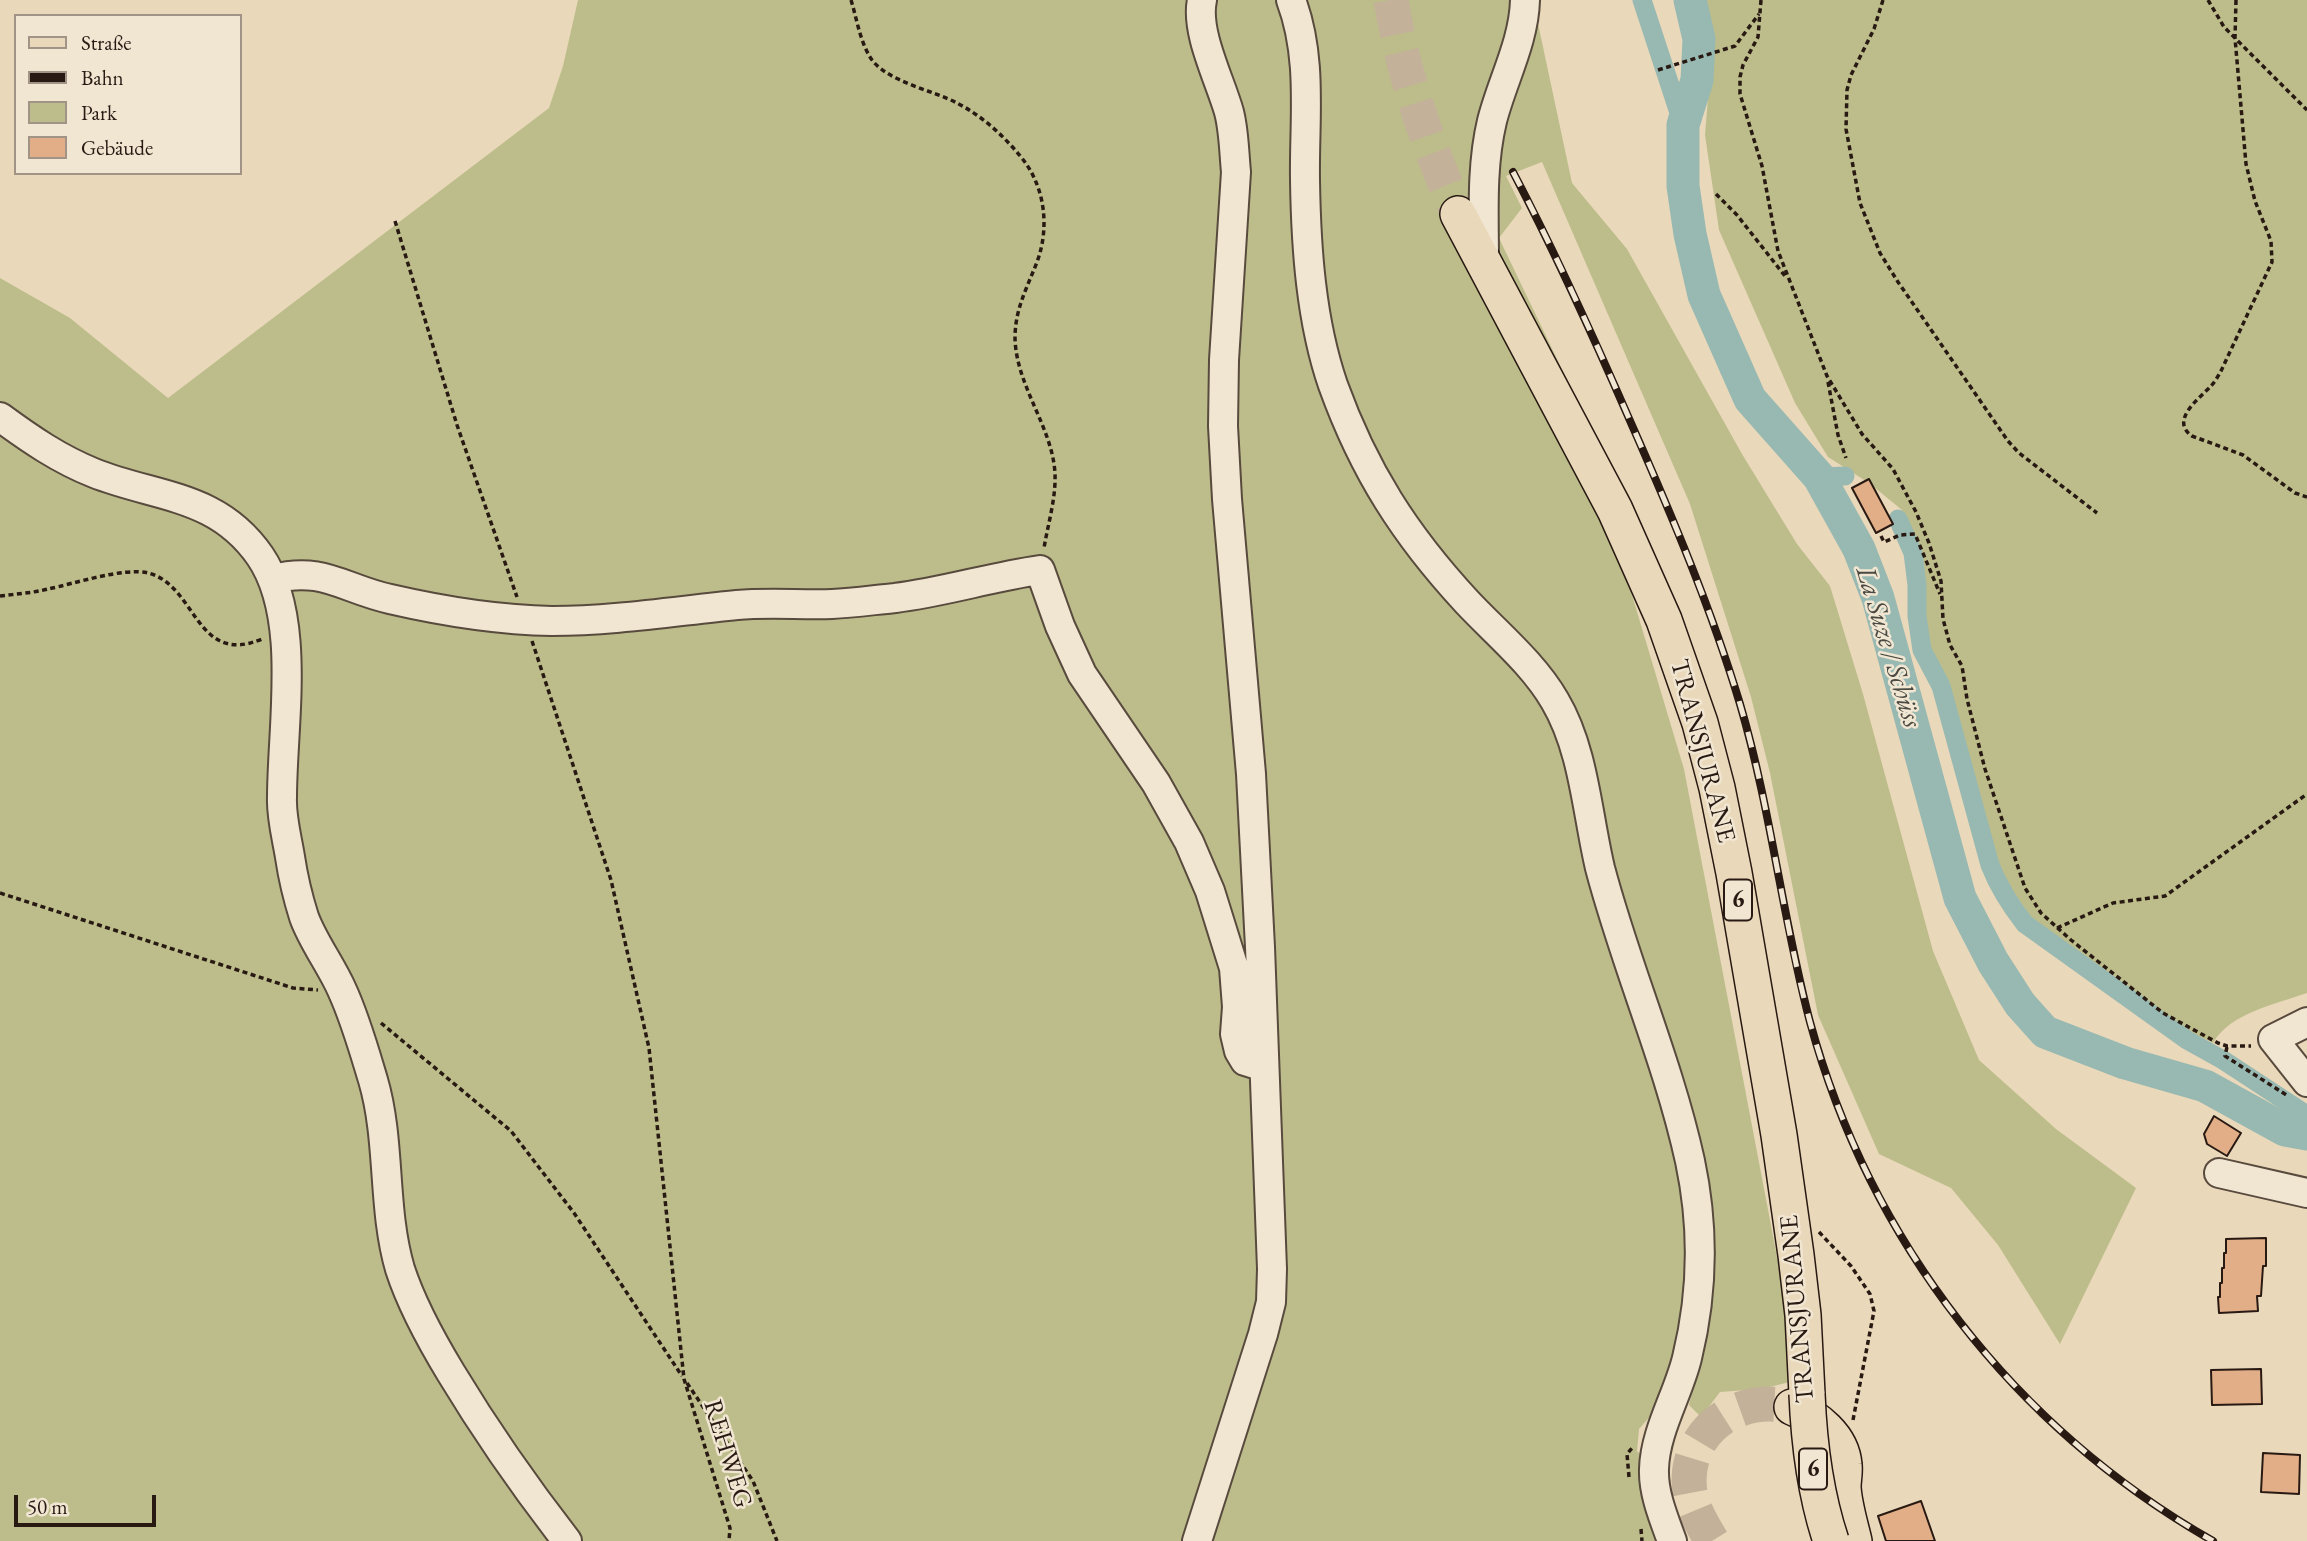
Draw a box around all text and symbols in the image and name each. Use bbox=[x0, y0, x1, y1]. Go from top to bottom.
legend bbox=[14, 14, 242, 175]
text: Straße bbox=[81, 29, 132, 56]
text: Bahn bbox=[81, 64, 124, 91]
text: Park bbox=[81, 99, 117, 126]
text: Gebäude bbox=[81, 134, 153, 161]
water label: La Suze / Schüss bbox=[1848, 562, 1928, 732]
street label: TRANSJURANE bbox=[1663, 656, 1741, 846]
road number: 6 bbox=[1724, 880, 1752, 920]
street label: TRANSJURANE bbox=[1774, 1214, 1822, 1404]
street label: REHWEG bbox=[696, 1396, 758, 1512]
road number: 6 bbox=[1799, 1448, 1827, 1490]
scale bar bbox=[18, 1482, 159, 1526]
text: 50 m bbox=[27, 1493, 68, 1520]

